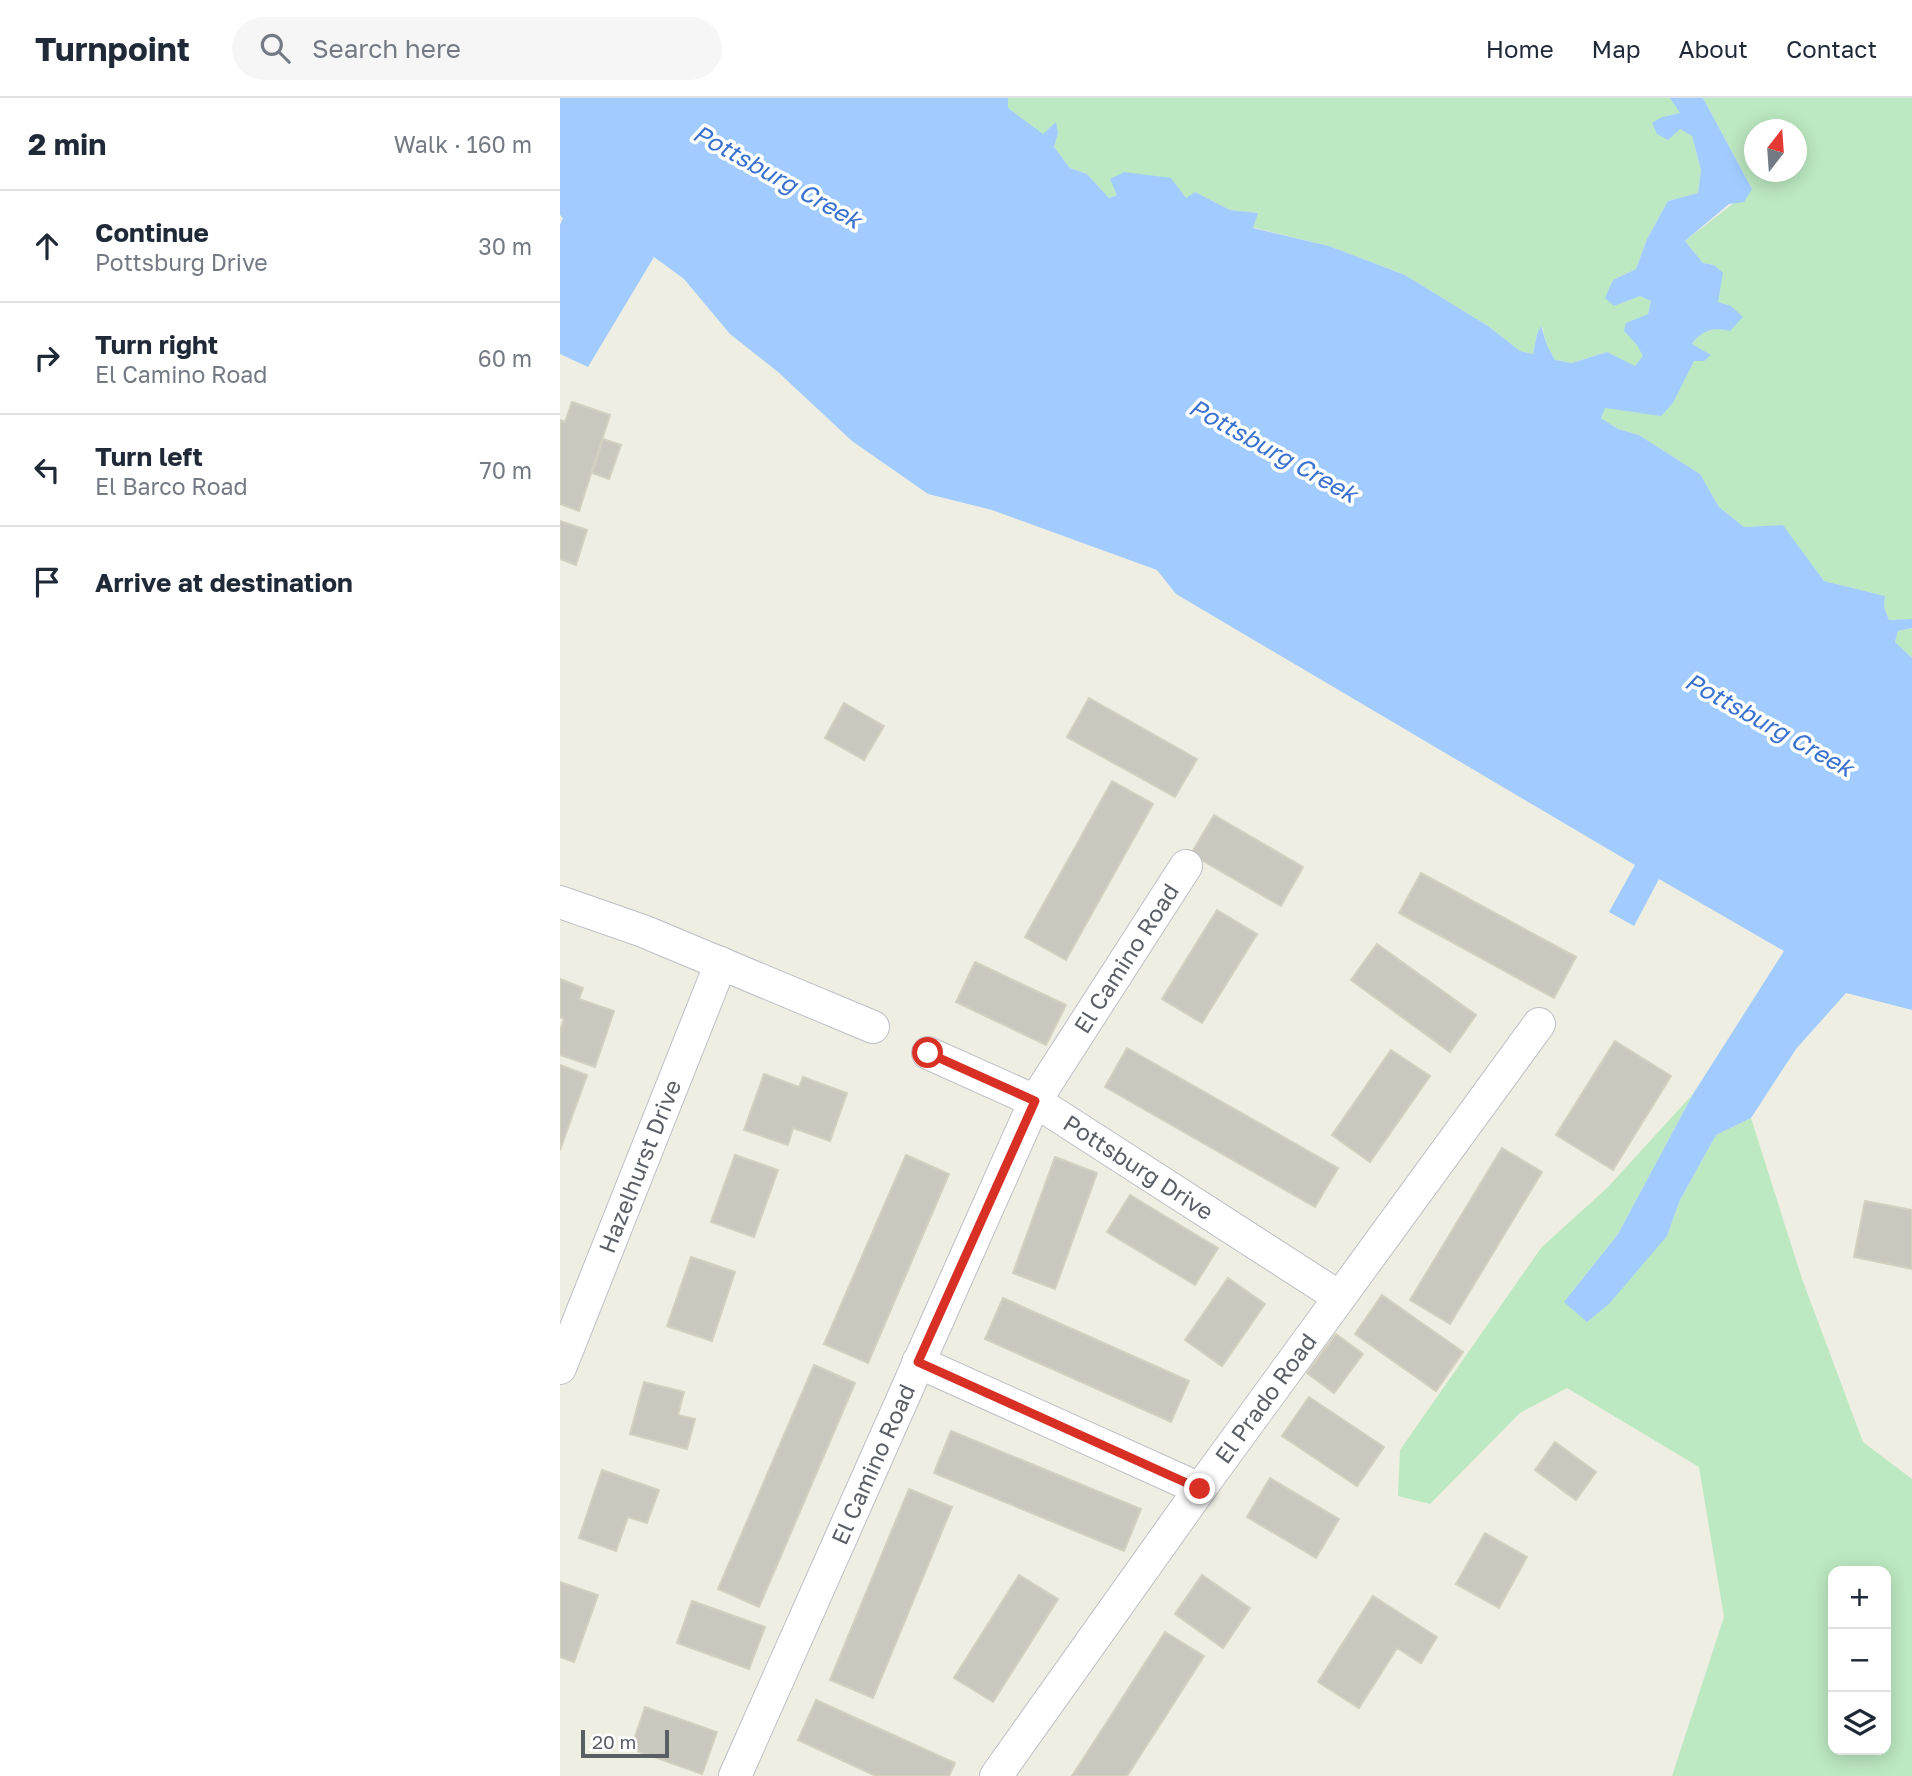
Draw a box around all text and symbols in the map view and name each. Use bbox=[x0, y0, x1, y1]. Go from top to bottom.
search box bbox=[232, 17, 722, 80]
text: Turnpoint bbox=[35, 29, 190, 68]
icon: search bbox=[256, 29, 294, 67]
text: Search here bbox=[312, 33, 461, 64]
text: Home bbox=[1486, 34, 1554, 63]
text: Map bbox=[1592, 34, 1641, 63]
text: About bbox=[1679, 34, 1748, 63]
text: Contact bbox=[1786, 34, 1877, 63]
water label: Pottsburg Creek bbox=[688, 118, 869, 236]
north arrow bbox=[1744, 119, 1807, 182]
text: 2 min bbox=[28, 126, 106, 162]
text: Walk · 160 m bbox=[394, 130, 532, 158]
text: Continue bbox=[95, 217, 209, 248]
icon: ahead bbox=[28, 227, 66, 265]
text: 30 m bbox=[478, 232, 532, 260]
text: Pottsburg Drive bbox=[95, 248, 268, 276]
text: Turn right bbox=[95, 329, 218, 360]
icon: right bbox=[28, 339, 66, 377]
text: 60 m bbox=[478, 344, 532, 372]
text: El Camino Road bbox=[95, 360, 267, 388]
water label: Pottsburg Creek bbox=[1184, 392, 1365, 510]
text: Turn left bbox=[95, 441, 203, 472]
icon: left bbox=[28, 451, 66, 489]
text: 70 m bbox=[479, 456, 532, 484]
text: El Barco Road bbox=[95, 472, 248, 500]
icon: arrive bbox=[28, 563, 66, 601]
text: Arrive at destination bbox=[95, 567, 353, 598]
water label: Pottsburg Creek bbox=[1680, 666, 1861, 784]
street label: El Camino Road bbox=[1067, 878, 1184, 1038]
route start bbox=[912, 1037, 943, 1068]
street label: Hazelhurst Drive bbox=[592, 1075, 686, 1257]
street label: Pottsburg Drive bbox=[1058, 1108, 1219, 1225]
street label: El Prado Road bbox=[1208, 1327, 1322, 1469]
street label: El Camino Road bbox=[825, 1380, 920, 1548]
route end bbox=[1184, 1473, 1215, 1504]
map controls bbox=[1828, 1566, 1891, 1755]
button: + bbox=[1828, 1566, 1891, 1629]
button: − bbox=[1828, 1629, 1891, 1692]
button: layers bbox=[1828, 1692, 1891, 1755]
scale bar bbox=[581, 1727, 668, 1759]
text: 20 m bbox=[592, 1730, 636, 1753]

